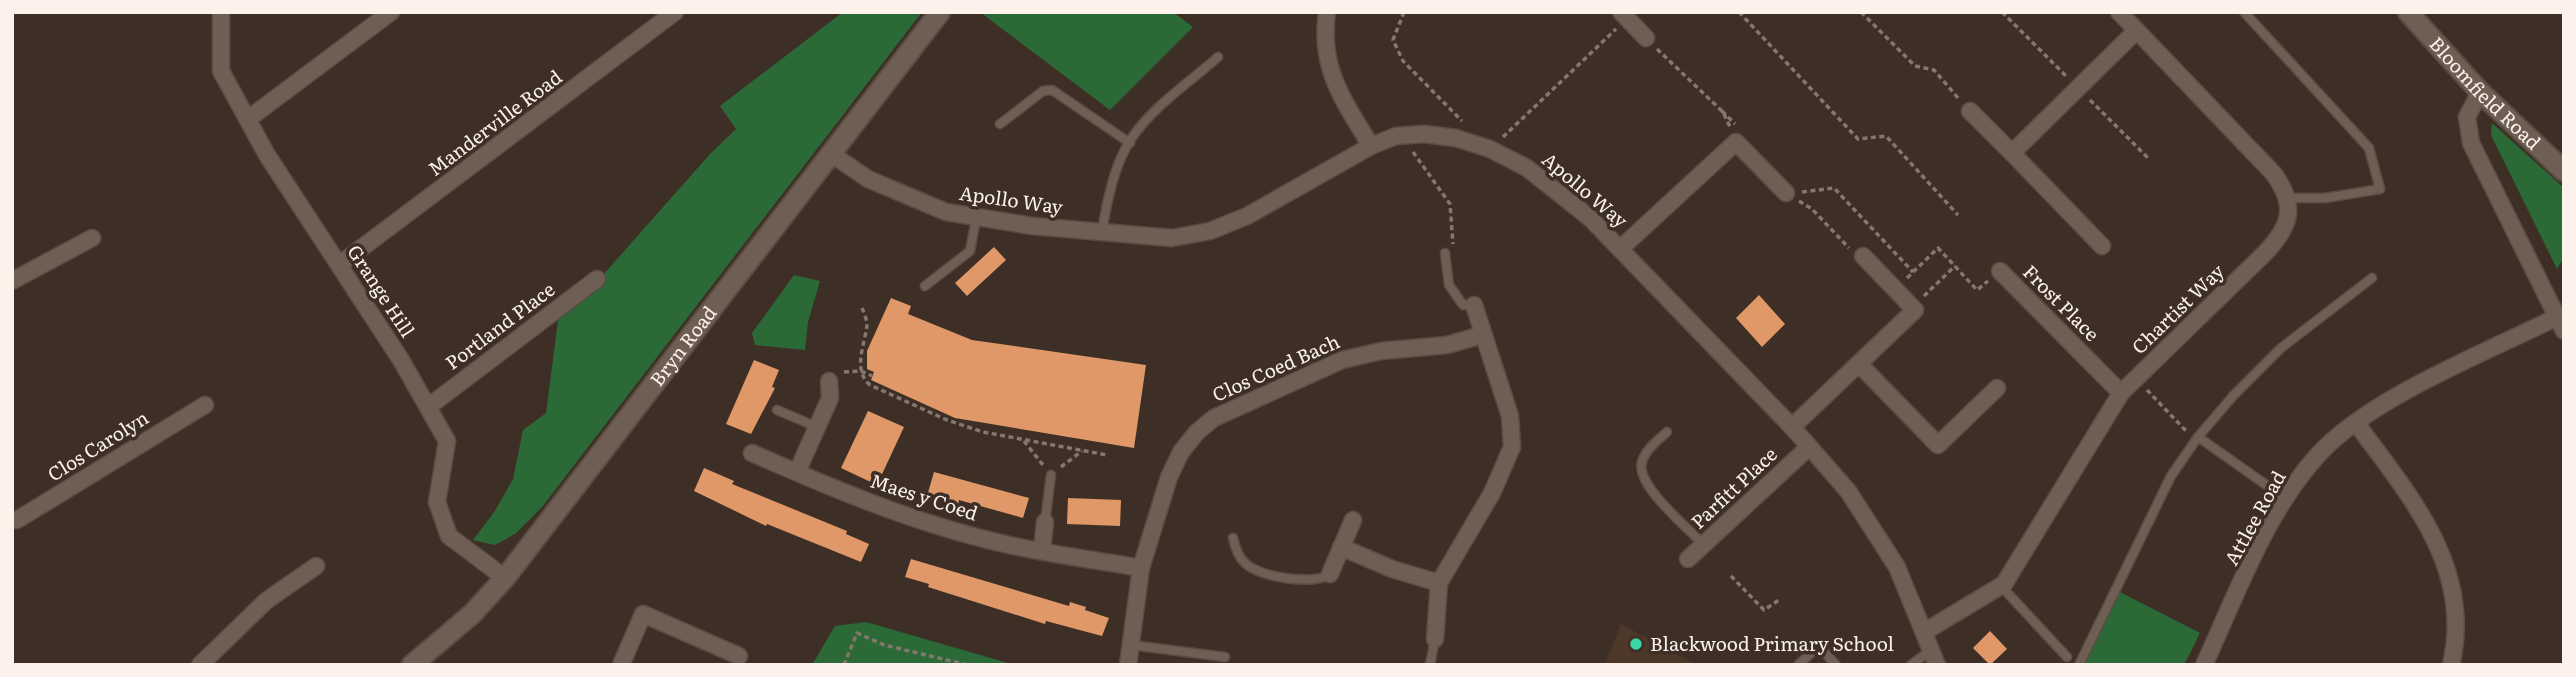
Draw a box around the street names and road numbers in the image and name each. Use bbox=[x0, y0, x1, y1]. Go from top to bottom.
street label: Bloomfield Road bbox=[2423, 30, 2548, 156]
street label: Manderville Road bbox=[422, 62, 567, 182]
street label: Apollo Way bbox=[1537, 145, 1635, 233]
street label: Apollo Way bbox=[958, 178, 1065, 220]
street label: Grange Hill bbox=[342, 239, 422, 342]
street label: Chartist Way bbox=[2125, 257, 2230, 360]
street label: Frost Place bbox=[2017, 258, 2106, 347]
street label: Portland Place bbox=[439, 275, 560, 376]
street label: Bryn Road bbox=[642, 299, 723, 392]
street label: Clos Coed Bach bbox=[1207, 326, 1344, 408]
street label: Clos Carolyn bbox=[41, 403, 153, 487]
street label: Parfitt Place bbox=[1684, 440, 1783, 535]
street label: Attlee Road bbox=[2217, 465, 2292, 570]
street label: Maes y Coed bbox=[867, 466, 982, 527]

